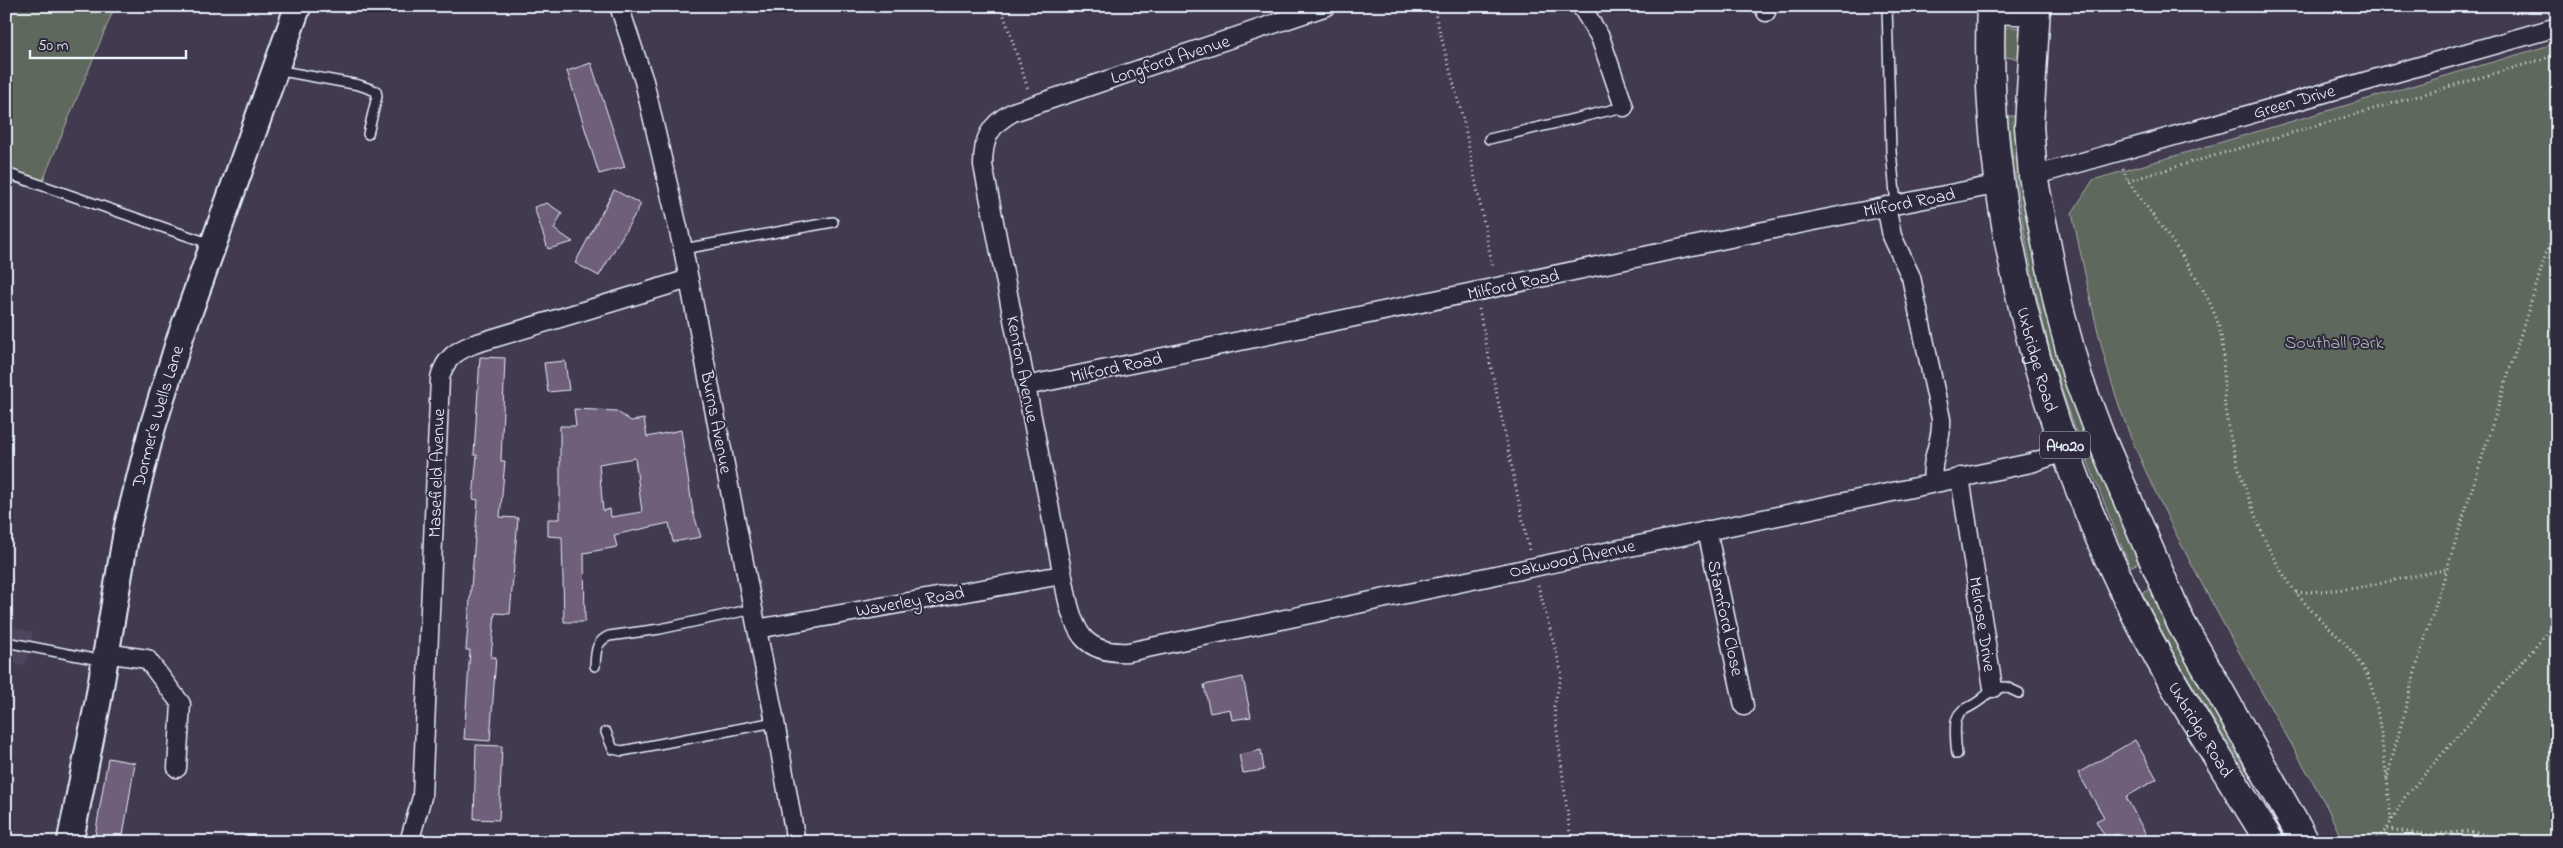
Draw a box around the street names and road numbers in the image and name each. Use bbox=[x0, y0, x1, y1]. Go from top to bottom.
street label: Longford Avenue bbox=[1108, 29, 1235, 93]
street label: Green Drive bbox=[2251, 79, 2339, 127]
street label: Milford Road bbox=[1861, 182, 1958, 226]
street label: Milford Road bbox=[1465, 264, 1562, 308]
street label: Uxbridge Road bbox=[2008, 305, 2063, 416]
street label: Kenton Avenue bbox=[998, 314, 1044, 426]
street label: Dormer’s Wells Lane bbox=[127, 342, 192, 491]
street label: Milford Road bbox=[1068, 347, 1165, 391]
street label: Burns Avenue bbox=[692, 368, 738, 477]
street label: Masefield Avenue bbox=[423, 407, 453, 538]
road number: A4020 bbox=[2040, 432, 2090, 458]
street label: Oakwood Avenue bbox=[1507, 534, 1639, 586]
street label: Stamford Close bbox=[1699, 558, 1749, 680]
street label: Melrose Drive bbox=[1961, 575, 2002, 675]
street label: Waverley Road bbox=[854, 581, 967, 625]
street label: Uxbridge Road bbox=[2160, 678, 2238, 783]

